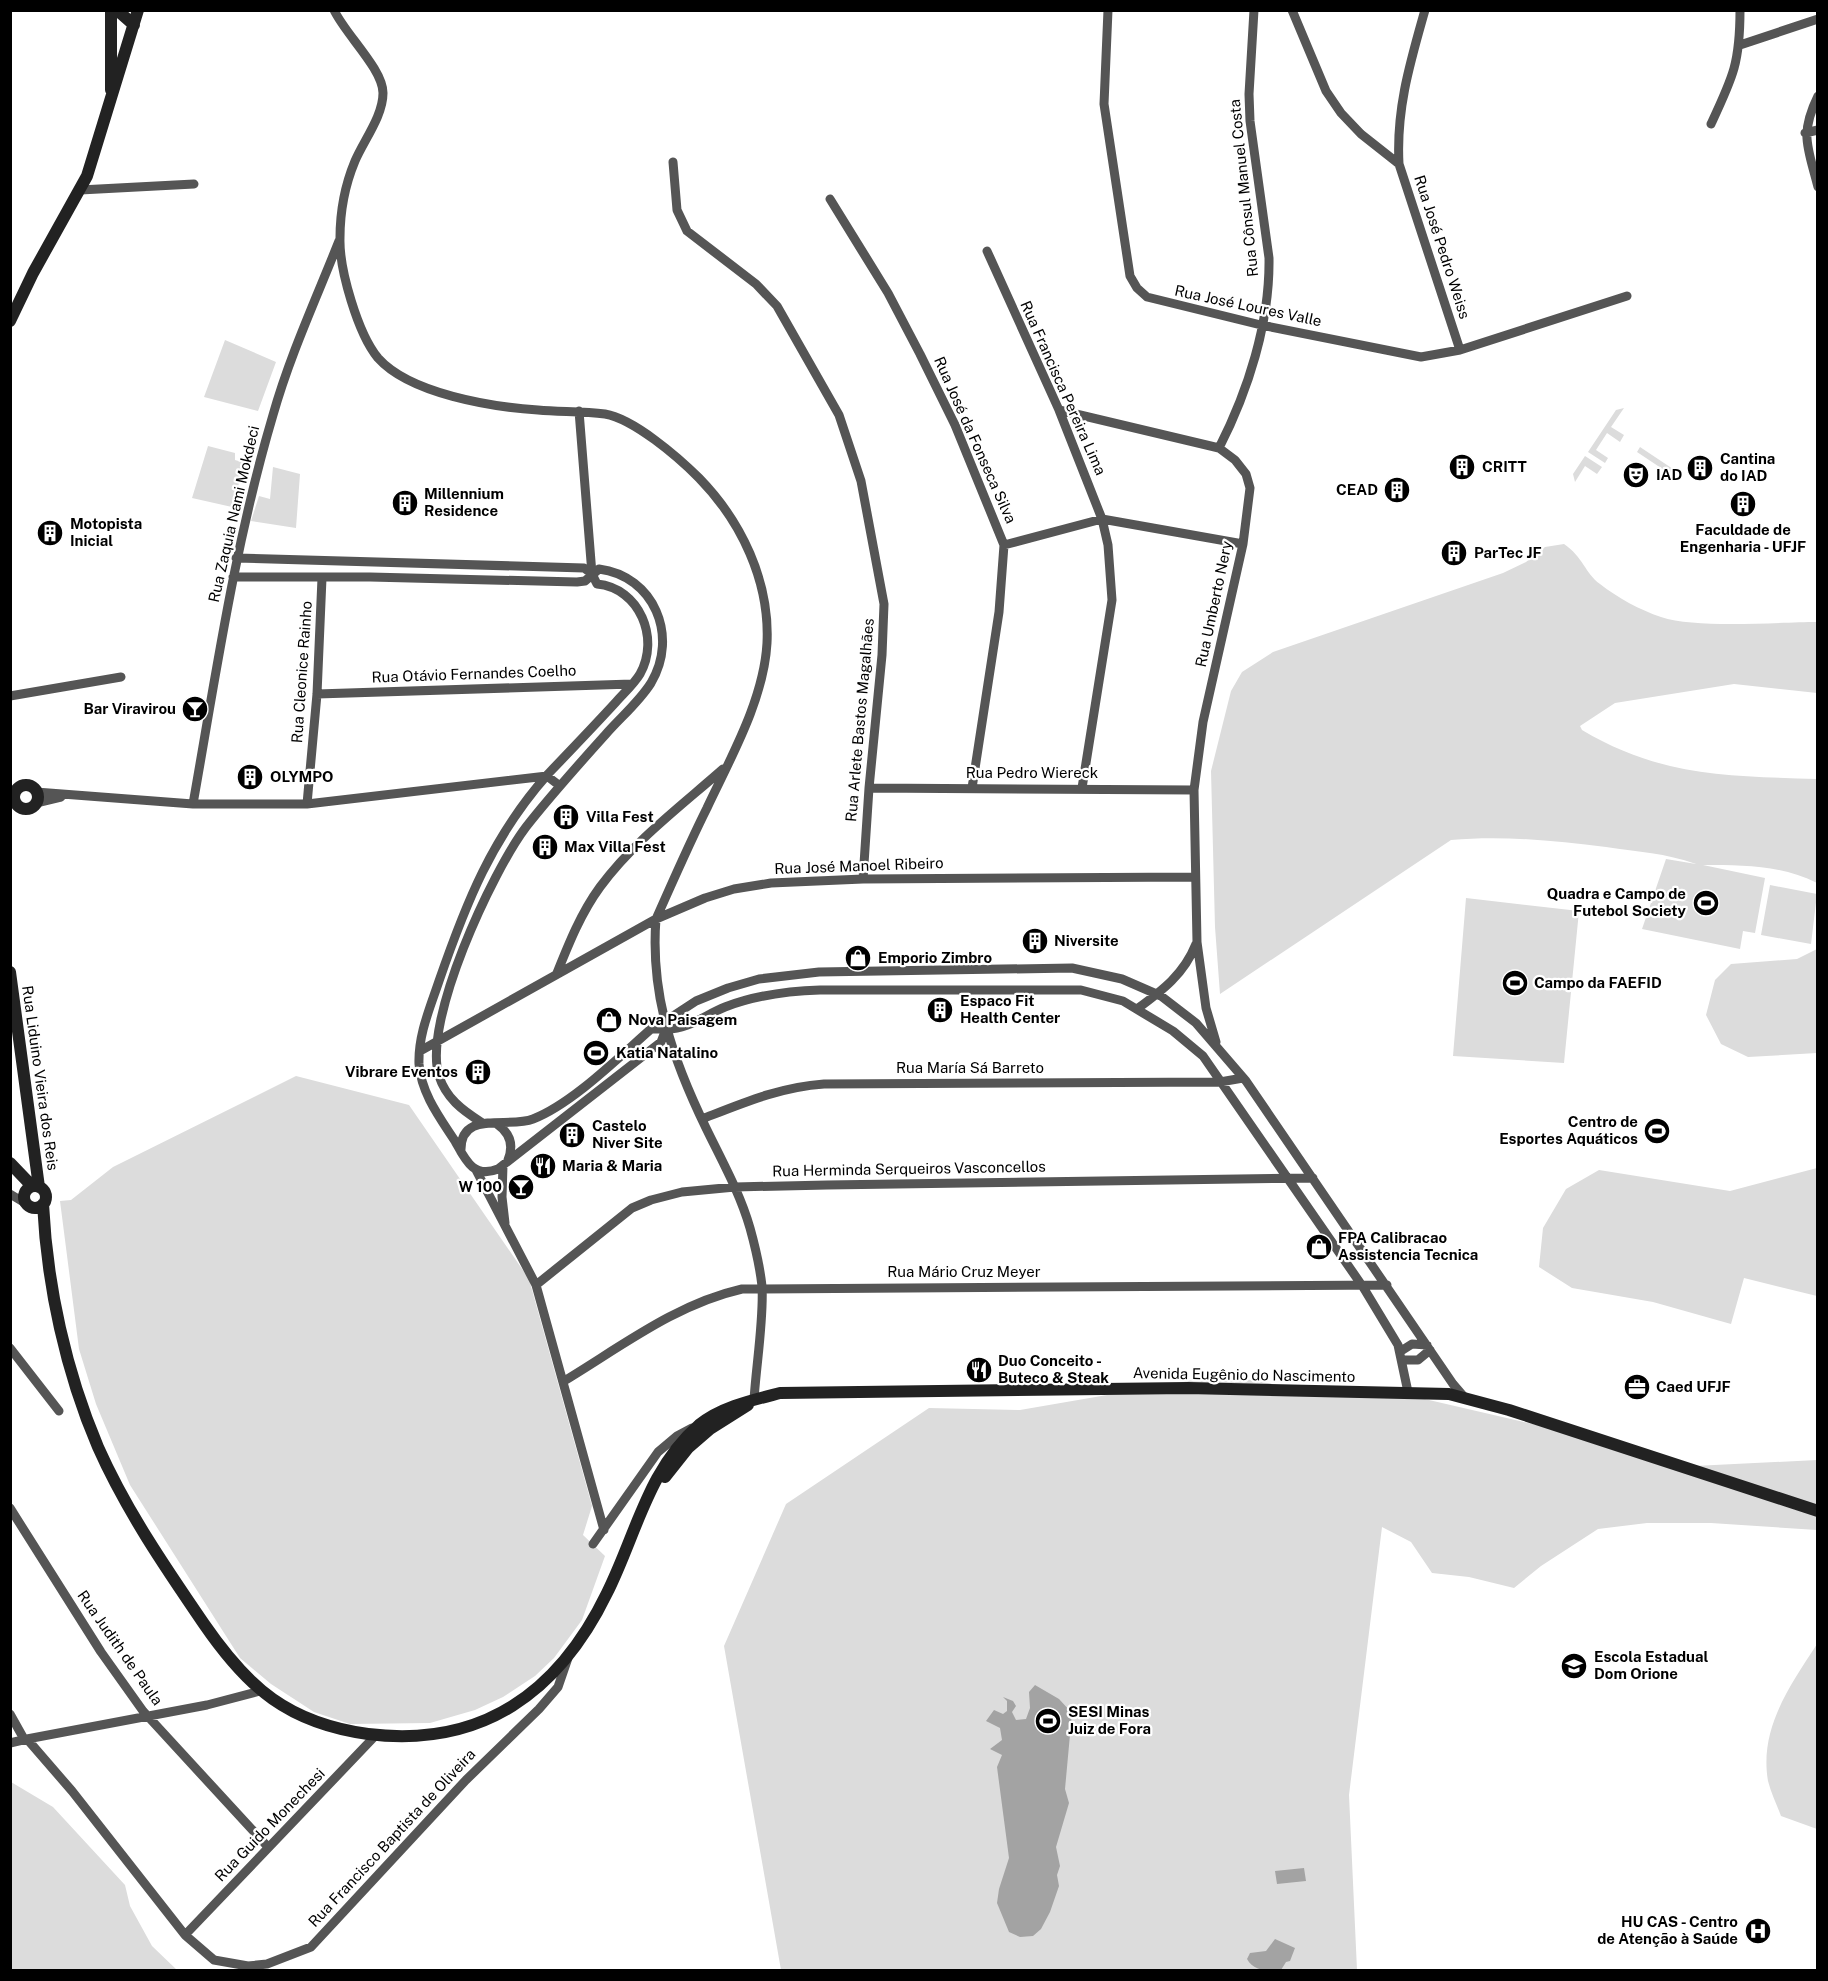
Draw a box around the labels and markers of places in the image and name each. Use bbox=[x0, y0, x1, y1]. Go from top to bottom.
place label: Cantina do IAD bbox=[1720, 450, 1775, 484]
building icon: CRITT bbox=[1447, 452, 1477, 482]
building icon: Cantina do IAD bbox=[1685, 453, 1715, 483]
place label: CRITT bbox=[1482, 458, 1527, 475]
theatre icon: IAD bbox=[1621, 460, 1651, 490]
place label: IAD bbox=[1656, 466, 1683, 483]
building icon: CEAD bbox=[1382, 475, 1412, 505]
place label: CEAD bbox=[1336, 481, 1378, 498]
place label: Millennium Residence bbox=[424, 485, 504, 519]
building icon: Millennium Residence bbox=[390, 488, 420, 518]
building icon: Faculdade de Engenharia - UFJF bbox=[1728, 489, 1758, 519]
place label: Motopista Inicial bbox=[70, 515, 142, 549]
building icon: Motopista Inicial bbox=[35, 518, 65, 548]
place label: Faculdade de Engenharia - UFJF bbox=[1680, 521, 1806, 555]
building icon: ParTec JF bbox=[1439, 538, 1469, 568]
place label: ParTec JF bbox=[1474, 544, 1542, 561]
bar icon: Bar Viravirou bbox=[180, 694, 210, 724]
place label: Bar Viravirou bbox=[84, 700, 176, 717]
building icon: OLYMPO bbox=[235, 762, 265, 792]
place label: OLYMPO bbox=[270, 768, 334, 785]
building icon: Villa Fest bbox=[551, 802, 581, 832]
place label: Villa Fest bbox=[586, 808, 654, 825]
building icon: Max Villa Fest bbox=[530, 832, 560, 862]
place label: Max Villa Fest bbox=[564, 838, 666, 855]
place label: Quadra e Campo de Futebol Society bbox=[1547, 885, 1687, 919]
sports icon: Quadra e Campo de Futebol Society bbox=[1691, 888, 1721, 918]
building icon: Niversite bbox=[1020, 926, 1050, 956]
place label: Niversite bbox=[1054, 932, 1119, 949]
shop icon: Emporio Zimbro bbox=[843, 943, 873, 973]
place label: Emporio Zimbro bbox=[878, 949, 992, 966]
sports icon: Campo da FAEFID bbox=[1500, 968, 1530, 998]
place label: Campo da FAEFID bbox=[1534, 974, 1662, 991]
place label: Espaco Fit Health Center bbox=[960, 992, 1060, 1026]
building icon: Espaco Fit Health Center bbox=[925, 995, 955, 1025]
shop icon: Nova Paisagem bbox=[594, 1005, 624, 1035]
place label: Nova Paisagem bbox=[628, 1011, 737, 1028]
sports icon: Katia Natalino bbox=[581, 1038, 611, 1068]
place label: Katia Natalino bbox=[616, 1044, 718, 1061]
building icon: Vibrare Eventos bbox=[463, 1057, 493, 1087]
place label: Vibrare Eventos bbox=[345, 1063, 458, 1080]
place label: Centro de Esportes Aquáticos bbox=[1499, 1113, 1638, 1147]
sports icon: Centro de Esportes Aquáticos bbox=[1642, 1116, 1672, 1146]
place label: Castelo Niver Site bbox=[592, 1117, 663, 1151]
building icon: Castelo Niver Site bbox=[557, 1120, 587, 1150]
restaurant icon: Maria & Maria bbox=[528, 1151, 558, 1181]
place label: Maria & Maria bbox=[562, 1157, 662, 1174]
bar icon: W 100 bbox=[506, 1172, 536, 1202]
place label: W 100 bbox=[458, 1178, 502, 1195]
place label: FPA Calibracao Assistencia Tecnica bbox=[1338, 1229, 1478, 1263]
shop icon: FPA Calibracao Assistencia Tecnica bbox=[1304, 1232, 1334, 1262]
place label: Duo Conceito - Buteco & Steak bbox=[998, 1352, 1109, 1386]
restaurant icon: Duo Conceito - Buteco & Steak bbox=[964, 1355, 994, 1385]
office icon: Caed UFJF bbox=[1622, 1372, 1652, 1402]
place label: Caed UFJF bbox=[1656, 1378, 1731, 1395]
place label: Escola Estadual Dom Orione bbox=[1594, 1648, 1708, 1682]
school or university icon: Escola Estadual Dom Orione bbox=[1559, 1651, 1589, 1681]
place label: SESI Minas Juiz de Fora bbox=[1068, 1703, 1151, 1737]
sports icon: SESI Minas Juiz de Fora bbox=[1033, 1706, 1063, 1736]
place label: HU CAS - Centro de Atenção à Saúde bbox=[1597, 1913, 1738, 1947]
hospital icon: HU CAS - Centro de Atenção à Saúde bbox=[1743, 1916, 1773, 1946]

